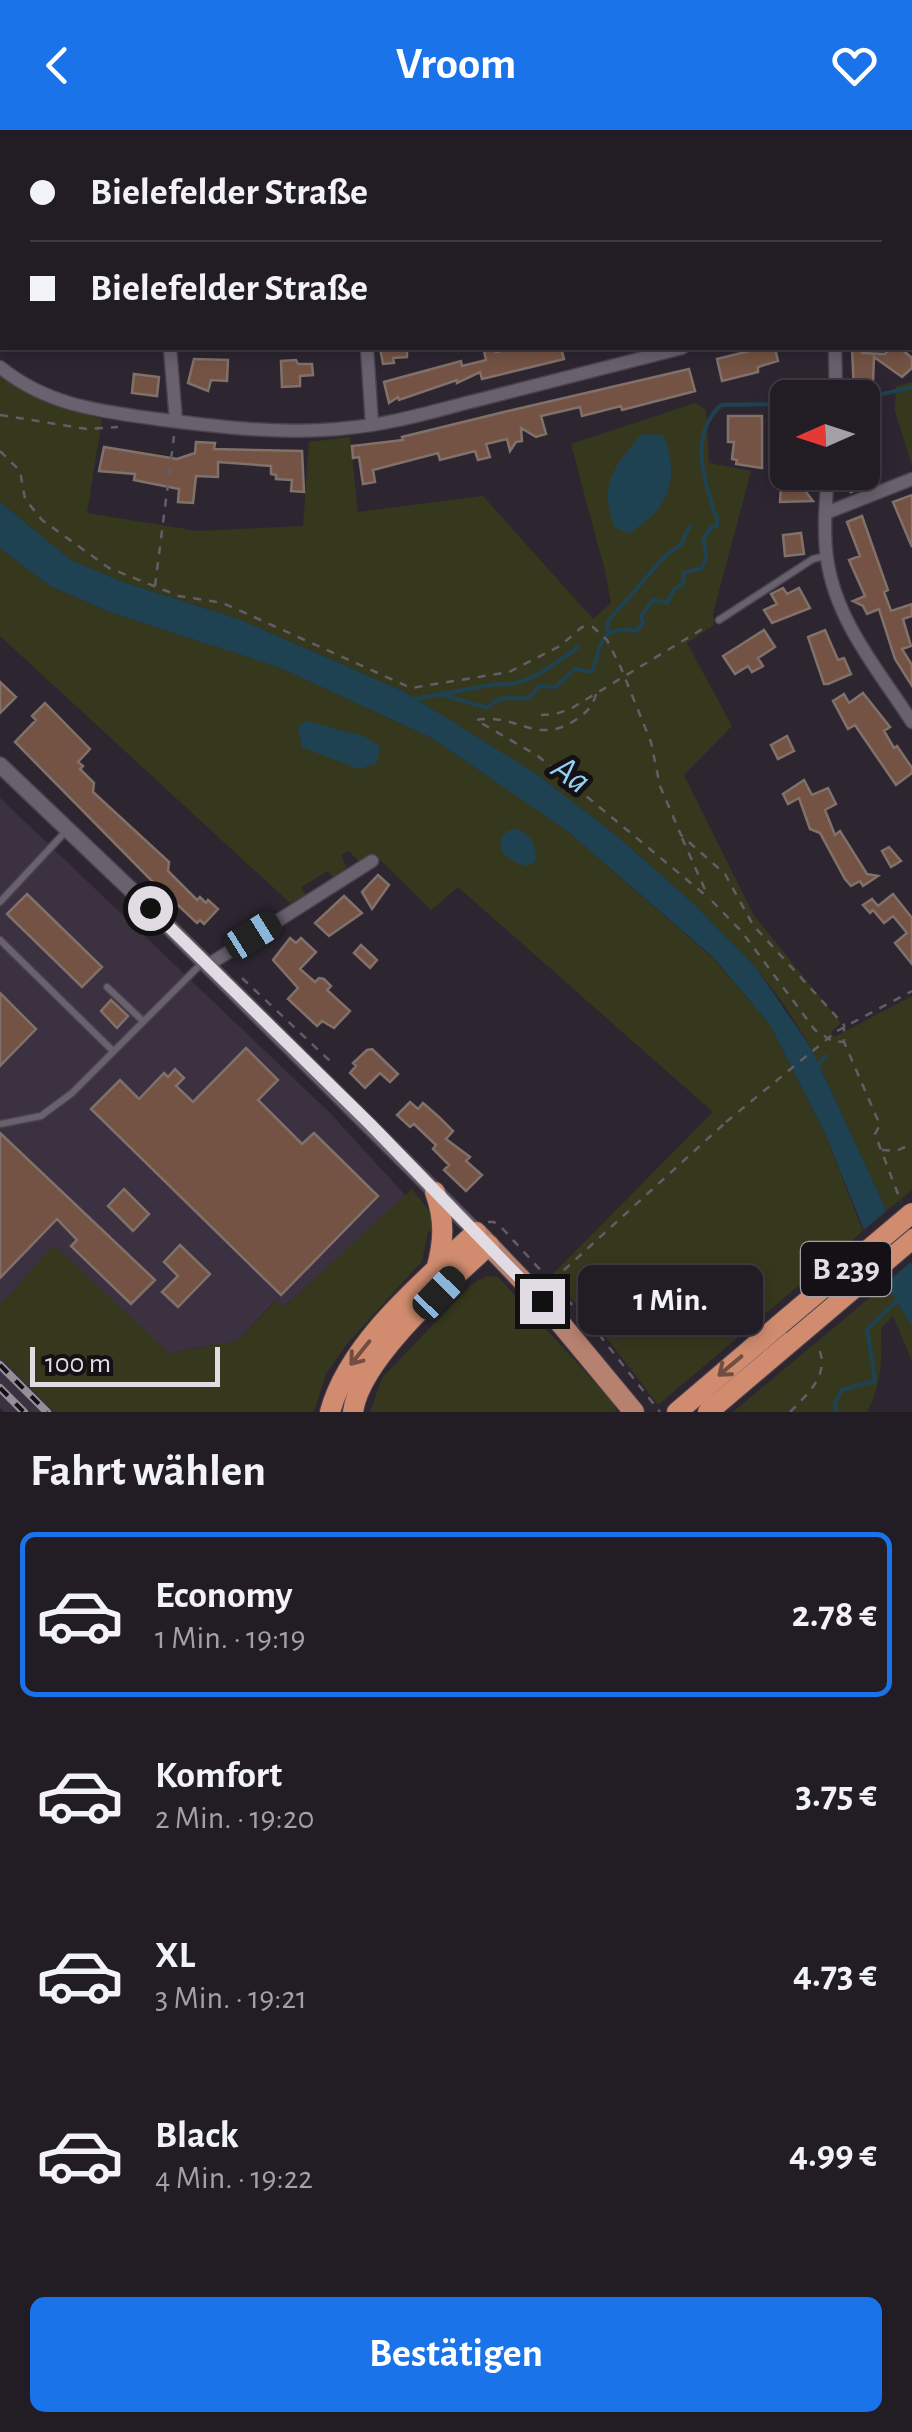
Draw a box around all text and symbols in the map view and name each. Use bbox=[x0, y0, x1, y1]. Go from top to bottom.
icon: back bbox=[30, 38, 85, 93]
icon: heart bbox=[827, 38, 882, 93]
text: Vroom bbox=[396, 42, 516, 87]
text: Bielefelder Straße bbox=[90, 174, 368, 212]
text: Bielefelder Straße bbox=[90, 270, 368, 308]
north arrow bbox=[770, 380, 880, 490]
map controls bbox=[770, 380, 880, 490]
water label: Aa bbox=[544, 748, 597, 801]
route start bbox=[128, 886, 173, 931]
car bbox=[220, 906, 286, 964]
road number: B 239 bbox=[801, 1242, 891, 1296]
car bbox=[407, 1261, 471, 1325]
callout: 1 Min. bbox=[577, 1266, 762, 1336]
route end bbox=[520, 1279, 565, 1324]
text: 1 Min. bbox=[633, 1284, 708, 1316]
one-way arrow bbox=[349, 1339, 371, 1365]
scale bar bbox=[30, 1342, 220, 1386]
text: 100 m bbox=[45, 1350, 111, 1378]
one-way arrow bbox=[718, 1355, 744, 1377]
text: Fahrt wählen bbox=[30, 1449, 266, 1494]
icon: car bbox=[35, 1570, 125, 1660]
text: Economy bbox=[155, 1577, 293, 1615]
text: 2.78 € bbox=[792, 1596, 877, 1634]
text: 1 Min. · 19:19 bbox=[155, 1622, 305, 1654]
icon: car bbox=[35, 1750, 125, 1840]
text: Komfort bbox=[155, 1757, 282, 1795]
text: 3.75 € bbox=[796, 1776, 877, 1814]
text: 2 Min. · 19:20 bbox=[155, 1802, 314, 1834]
icon: car bbox=[35, 1930, 125, 2020]
text: XL bbox=[155, 1937, 195, 1975]
text: 4.73 € bbox=[793, 1956, 877, 1994]
text: 3 Min. · 19:21 bbox=[155, 1982, 307, 2014]
icon: car bbox=[35, 2110, 125, 2200]
text: Black bbox=[155, 2117, 239, 2155]
text: 4.99 € bbox=[789, 2136, 877, 2174]
text: 4 Min. · 19:22 bbox=[155, 2162, 313, 2194]
button: Bestätigen bbox=[30, 2297, 882, 2412]

